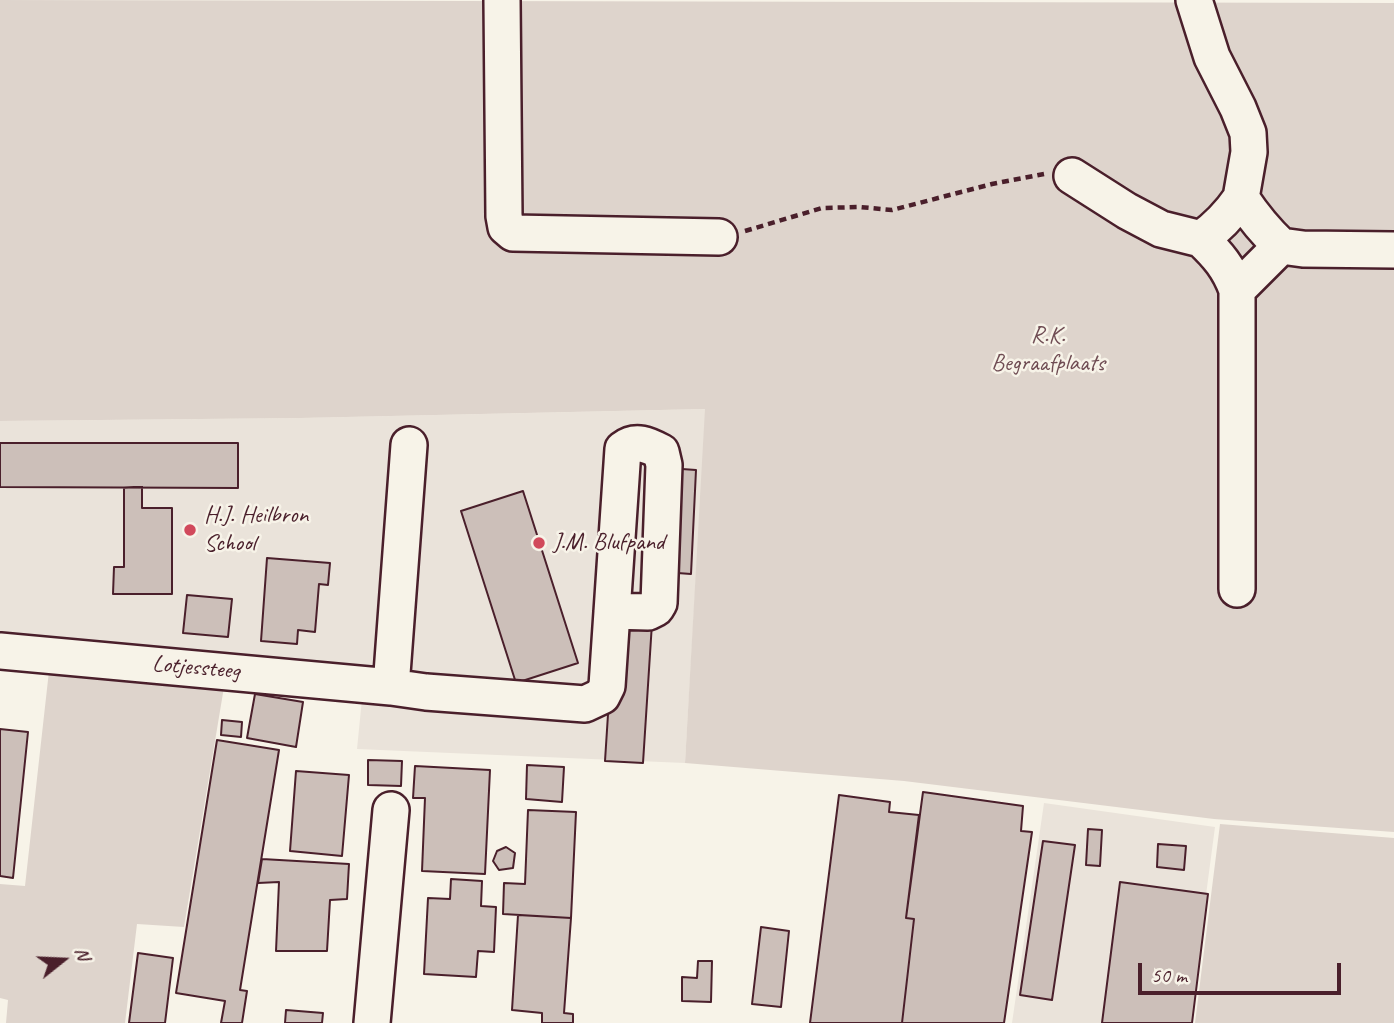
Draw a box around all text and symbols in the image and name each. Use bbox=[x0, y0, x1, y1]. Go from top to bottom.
park label: R.K. Begraafplaats bbox=[991, 322, 1105, 378]
place label: H.J. Heilbron School bbox=[204, 502, 308, 558]
marker: H.J. Heilbron School bbox=[182, 522, 198, 538]
place label: J.M. Blufpand bbox=[553, 529, 665, 557]
marker: J.M. Blufpand bbox=[531, 535, 547, 551]
street label: Lotjessteeg bbox=[151, 650, 241, 686]
north arrow bbox=[28, 925, 98, 995]
text: N bbox=[70, 944, 96, 963]
scale bar bbox=[1142, 950, 1345, 994]
text: 50 m bbox=[1151, 962, 1187, 988]

